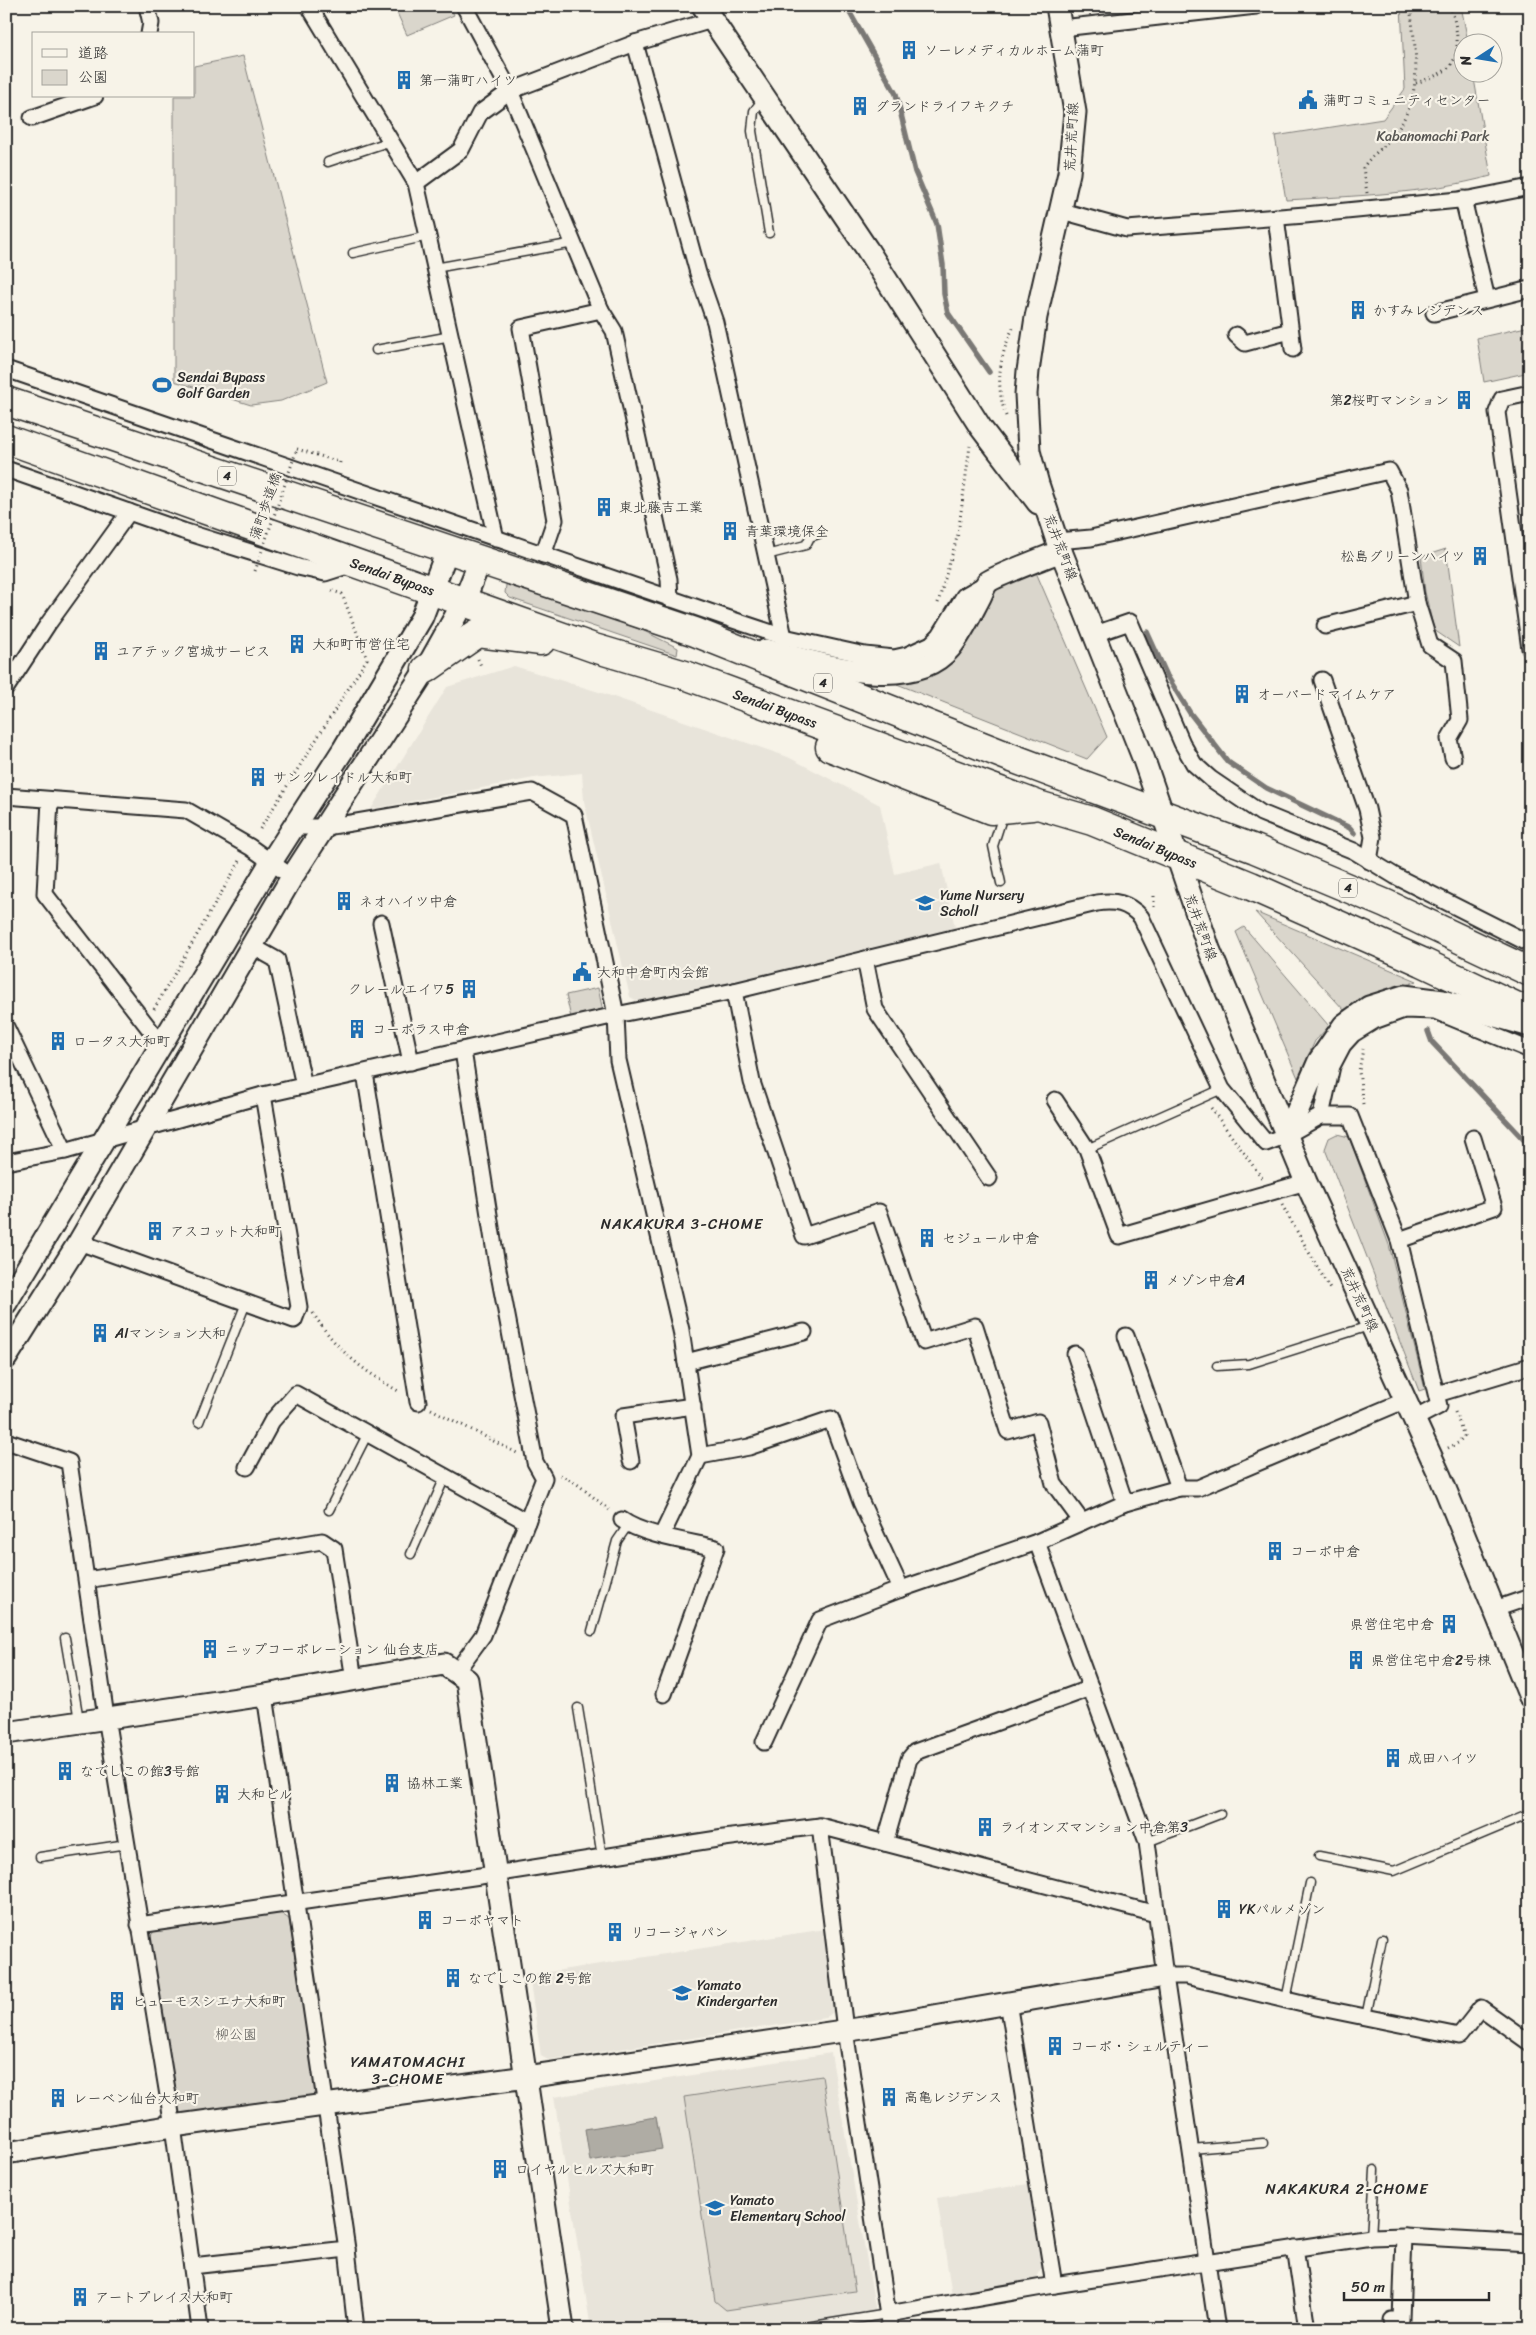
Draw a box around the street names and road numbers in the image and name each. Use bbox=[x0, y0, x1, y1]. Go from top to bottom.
street label: 荒井荒町線 bbox=[1057, 101, 1086, 173]
road number: 4 bbox=[218, 466, 236, 486]
street label: 蒲町歩道橋 bbox=[242, 469, 289, 543]
street label: 荒井荒町線 bbox=[1036, 510, 1085, 584]
street label: Sendai Bypass bbox=[346, 550, 438, 603]
road number: 4 bbox=[814, 674, 832, 692]
street label: Sendai Bypass bbox=[729, 682, 821, 736]
street label: Sendai Bypass bbox=[1110, 819, 1201, 876]
road number: 4 bbox=[1339, 878, 1357, 898]
street label: 荒井荒町線 bbox=[1177, 890, 1224, 964]
street label: 荒井荒町線 bbox=[1333, 1262, 1386, 1336]

